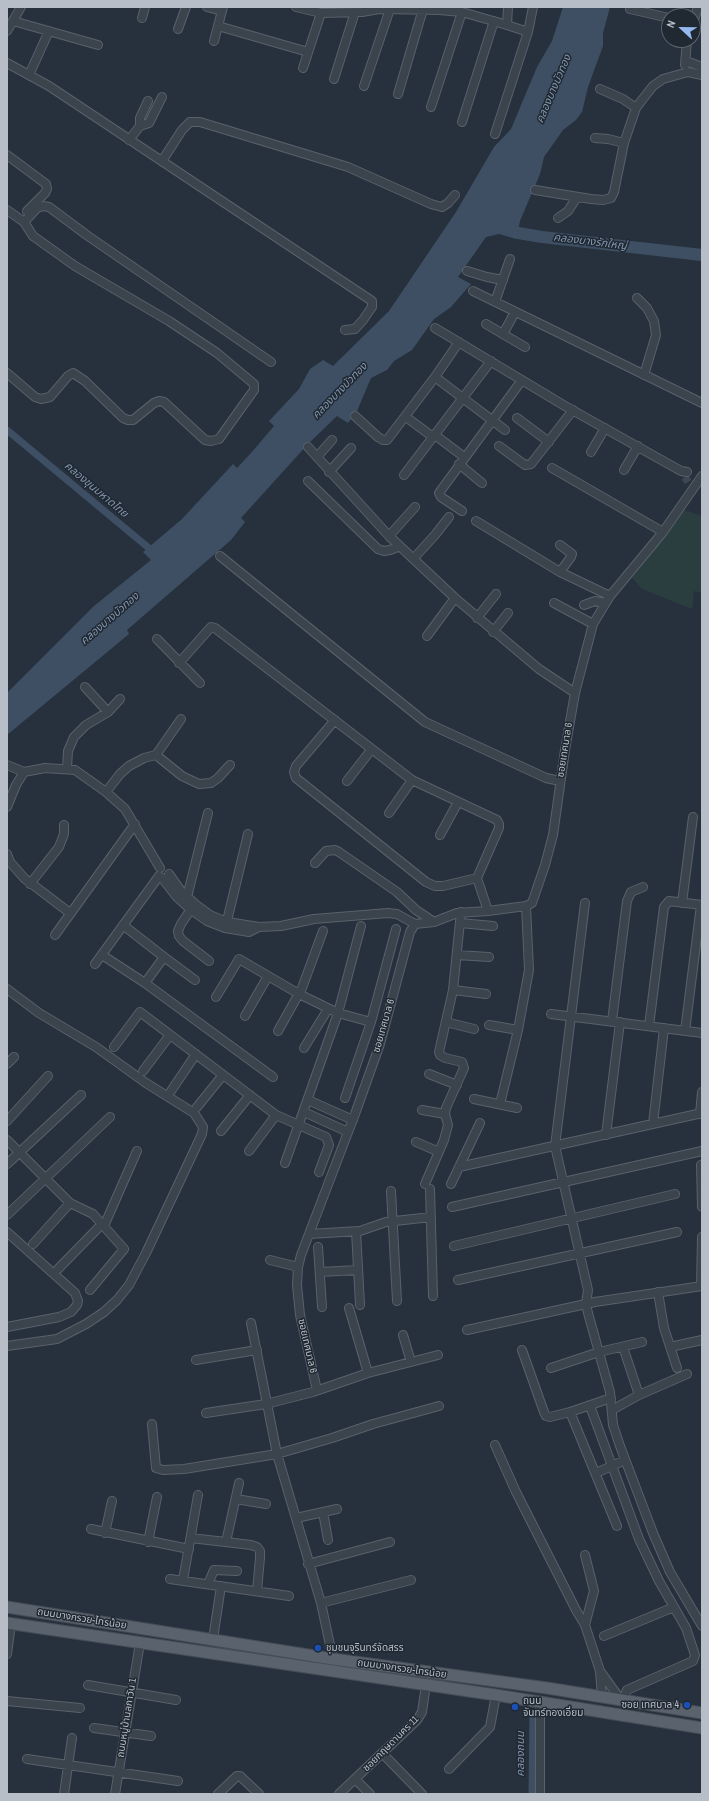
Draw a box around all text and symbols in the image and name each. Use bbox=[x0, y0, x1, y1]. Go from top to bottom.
north arrow bbox=[661, 8, 701, 48]
text: N bbox=[663, 18, 679, 30]
water label: คลองบางบัวทอง bbox=[534, 53, 574, 125]
water label: คลองบางรักใหญ่ bbox=[553, 231, 627, 253]
water label: คลองบางบัวทอง bbox=[310, 360, 370, 422]
water label: คลองขุนมหาดไทย bbox=[61, 460, 131, 520]
water label: คลองบางบัวทอง bbox=[78, 590, 142, 648]
street label: ซอยเทศบาล 6 bbox=[555, 722, 575, 778]
street label: ซอยเทศบาล 6 bbox=[371, 998, 397, 1054]
street label: ซอยเทศบาล 6 bbox=[295, 1318, 319, 1374]
street label: ถนนบางกรวย-ไทรน้อย bbox=[37, 1606, 127, 1632]
place label: ชุมชนจุรินทร์จัดสรร bbox=[326, 1642, 404, 1654]
marker: ชุมชนจุรินทร์จัดสรร bbox=[313, 1643, 323, 1653]
street label: ถนนบางกรวย-ไทรน้อย bbox=[357, 1657, 447, 1681]
street label: ถนนหมู่บ้านลภาวัน 1 bbox=[115, 1677, 139, 1759]
place label: ถนน จันทร์ทองเอี่ยม bbox=[523, 1695, 583, 1718]
place label: ซอย เทศบาล 4 bbox=[622, 1699, 679, 1711]
marker: ซอย เทศบาล 4 bbox=[682, 1700, 692, 1710]
marker: ถนน จันทร์ทองเอี่ยม bbox=[510, 1702, 520, 1712]
street label: ซอยกฤษดานคร 11 bbox=[361, 1714, 421, 1774]
water label: คลองถนน bbox=[514, 1731, 528, 1777]

